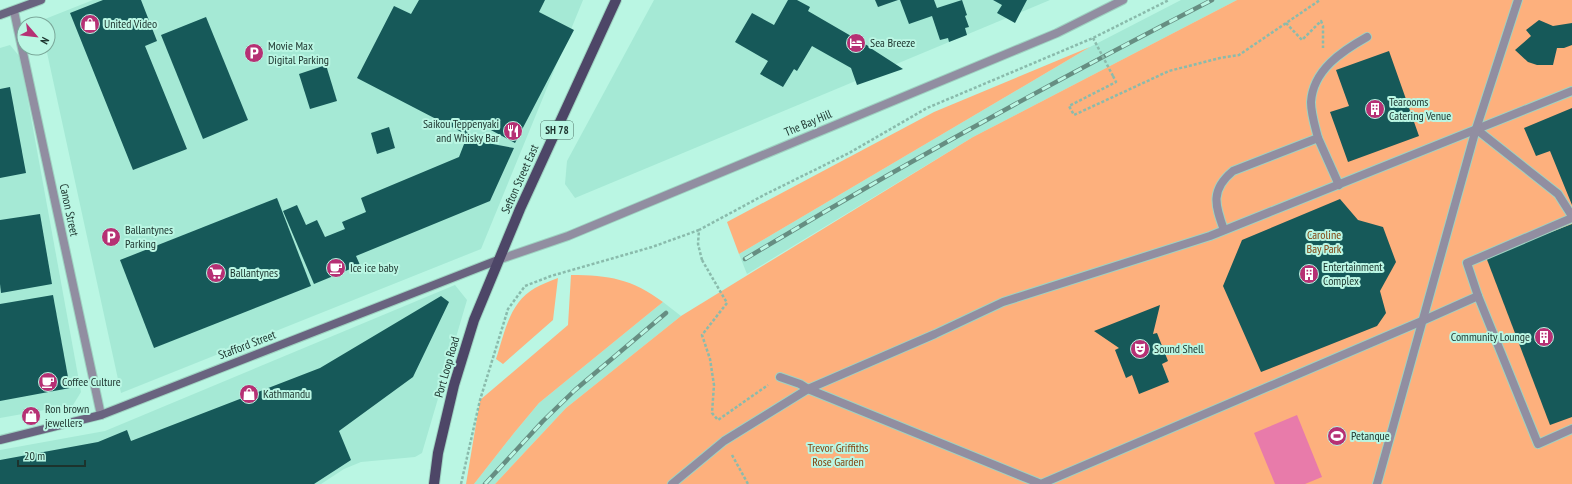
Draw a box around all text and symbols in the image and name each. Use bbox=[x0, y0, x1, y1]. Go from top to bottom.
shop icon: United Video bbox=[79, 13, 101, 35]
north arrow bbox=[16, 16, 56, 56]
place label: United Video bbox=[104, 16, 157, 31]
hotel icon: Sea Breeze bbox=[845, 32, 867, 54]
text: N bbox=[37, 35, 52, 47]
place label: Sea Breeze bbox=[870, 35, 915, 50]
place label: Movie Max Digital Parking bbox=[268, 38, 329, 67]
parking icon: Movie Max Digital Parking bbox=[243, 42, 265, 64]
place label: Tearooms Catering Venue bbox=[1389, 94, 1451, 123]
building icon: Tearooms Catering Venue bbox=[1364, 98, 1386, 120]
street label: The Bay Hill bbox=[782, 106, 834, 139]
place label: Saikou Teppenyaki and Whisky Bar bbox=[423, 116, 500, 145]
restaurant icon: Saikou Teppenyaki and Whisky Bar bbox=[502, 120, 524, 142]
road number: SH 78 bbox=[541, 121, 573, 139]
street label: Sefton Street East bbox=[498, 141, 542, 216]
street label: Canon Street bbox=[57, 182, 83, 238]
place label: Ballantynes Parking bbox=[125, 222, 173, 251]
parking icon: Ballantynes Parking bbox=[100, 226, 122, 248]
park label: Caroline Bay Park bbox=[1307, 227, 1342, 256]
cafe icon: Ice ice baby bbox=[325, 257, 347, 279]
place label: Entertainment Complex bbox=[1323, 259, 1383, 288]
place label: Ice ice baby bbox=[350, 260, 399, 275]
supermarket icon: Ballantynes bbox=[205, 262, 227, 284]
building icon: Entertainment Complex bbox=[1298, 263, 1320, 285]
place label: Ballantynes bbox=[230, 265, 278, 280]
street label: Stafford Street bbox=[216, 326, 278, 362]
building icon: Community Lounge bbox=[1533, 326, 1555, 348]
place label: Community Lounge bbox=[1451, 329, 1530, 344]
street label: Port Loop Road bbox=[431, 335, 462, 399]
theatre icon: Sound Shell bbox=[1129, 338, 1151, 360]
place label: Sound Shell bbox=[1154, 341, 1204, 356]
cafe icon: Coffee Culture bbox=[37, 371, 59, 393]
place label: Coffee Culture bbox=[62, 374, 121, 389]
shop icon: Kathmandu bbox=[238, 383, 260, 405]
place label: Kathmandu bbox=[263, 386, 310, 401]
place label: Ron brown jewellers bbox=[45, 401, 89, 430]
shop icon: Ron brown jewellers bbox=[20, 405, 42, 427]
sports icon: Petanque bbox=[1326, 425, 1348, 447]
place label: Petanque bbox=[1351, 428, 1390, 443]
park label: Trevor Griffiths Rose Garden bbox=[808, 440, 868, 469]
scale bar bbox=[18, 442, 85, 468]
text: 20 m bbox=[24, 448, 45, 463]

